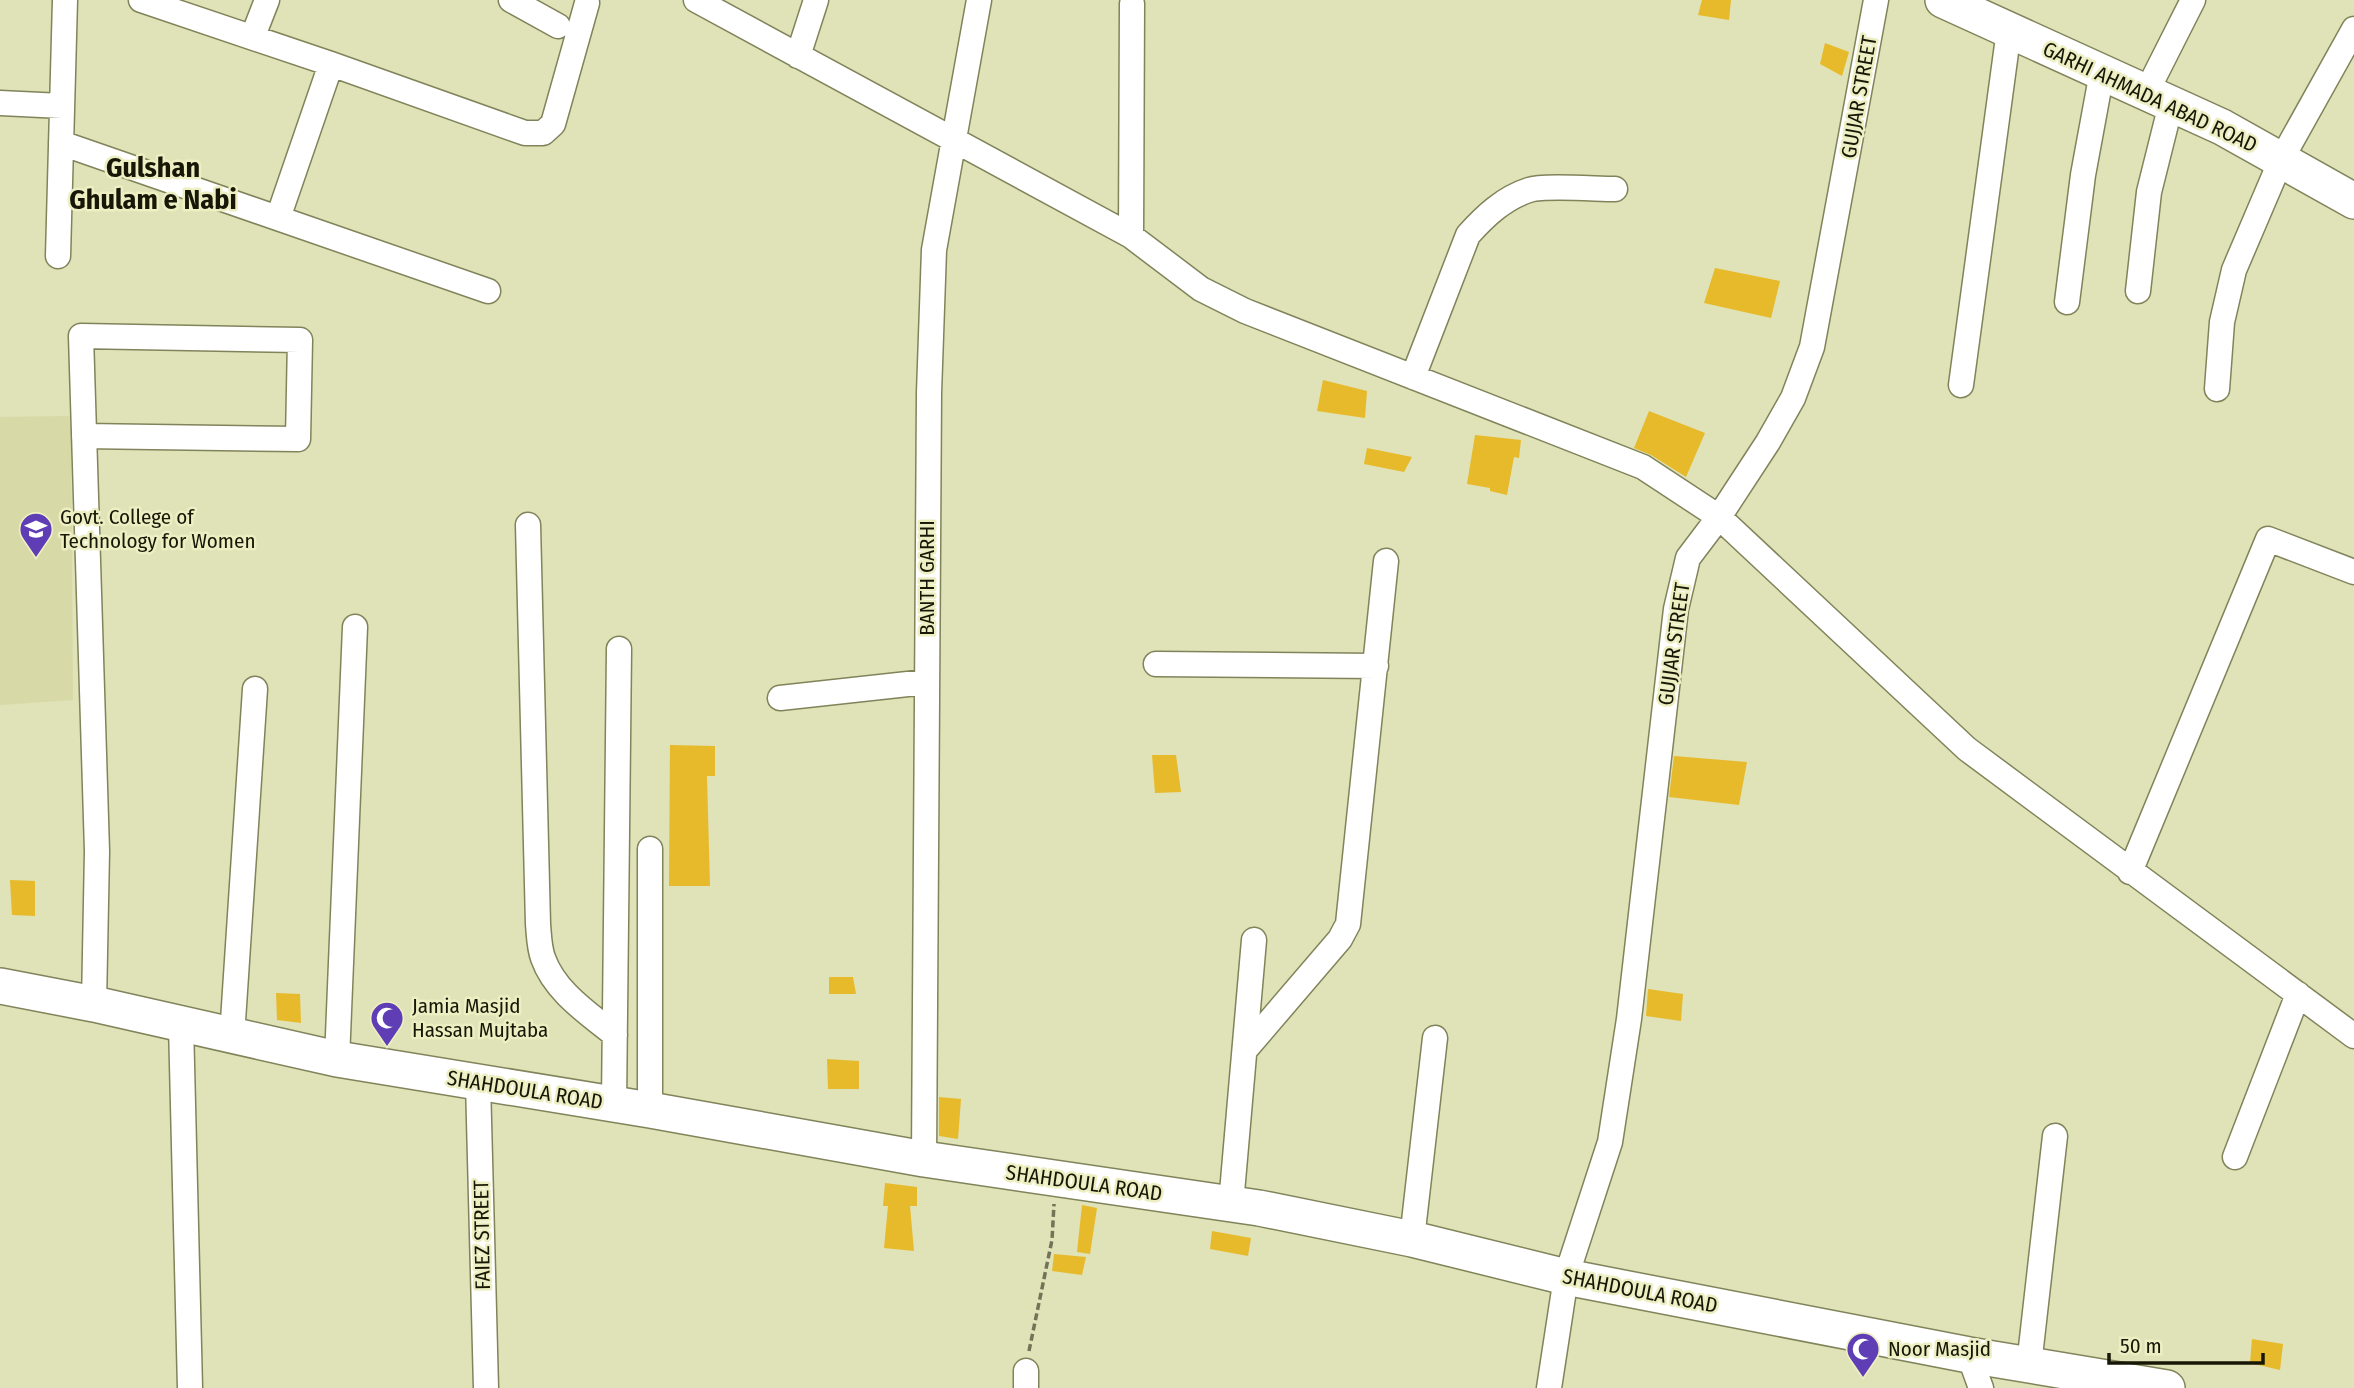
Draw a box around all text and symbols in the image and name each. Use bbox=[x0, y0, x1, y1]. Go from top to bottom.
street label: GUJJAR STREET bbox=[1835, 34, 1883, 160]
street label: GARHI AHMADA ABAD ROAD bbox=[2039, 36, 2261, 158]
district label: Gulshan Ghulam e Nabi bbox=[69, 151, 237, 216]
place label: Govt. College of Technology for Women bbox=[60, 504, 255, 554]
school or university icon: Govt. College of Technology for Women bbox=[17, 510, 55, 559]
street label: BANTH GARHI bbox=[914, 520, 940, 636]
street label: GUJJAR STREET bbox=[1653, 581, 1696, 707]
place label: Jamia Masjid Hassan Mujtaba bbox=[412, 993, 548, 1043]
mosque icon: Jamia Masjid Hassan Mujtaba bbox=[368, 999, 406, 1048]
street label: SHAHDOULA ROAD bbox=[445, 1065, 605, 1115]
street label: SHAHDOULA ROAD bbox=[1004, 1159, 1164, 1207]
street label: FAIEZ STREET bbox=[468, 1180, 496, 1290]
street label: SHAHDOULA ROAD bbox=[1560, 1263, 1720, 1319]
scale bar bbox=[2109, 1322, 2263, 1366]
mosque icon: Noor Masjid bbox=[1844, 1330, 1882, 1379]
text: 50 m bbox=[2120, 1333, 2162, 1359]
place label: Noor Masjid bbox=[1888, 1336, 1991, 1362]

